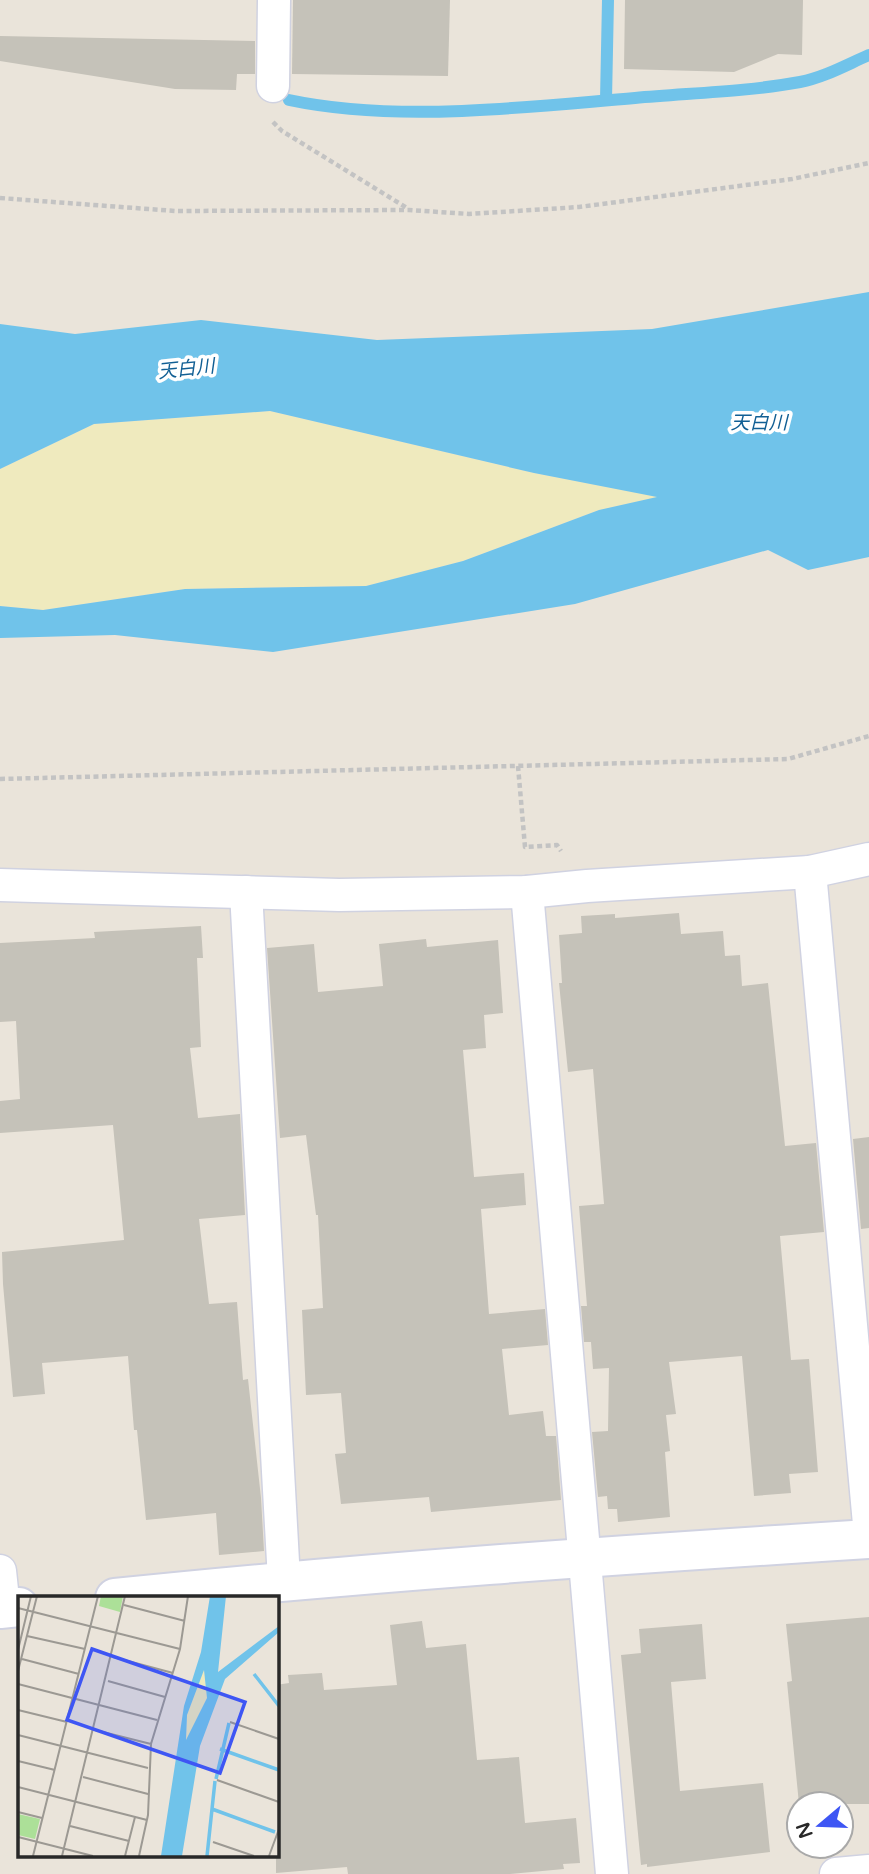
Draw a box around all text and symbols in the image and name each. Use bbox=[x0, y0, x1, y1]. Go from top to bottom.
water label: 天白川 bbox=[157, 355, 218, 383]
water label: 天白川 bbox=[730, 412, 789, 434]
inset map bbox=[18, 1596, 278, 1856]
north arrow bbox=[785, 1790, 855, 1860]
text: N bbox=[792, 1819, 818, 1841]

